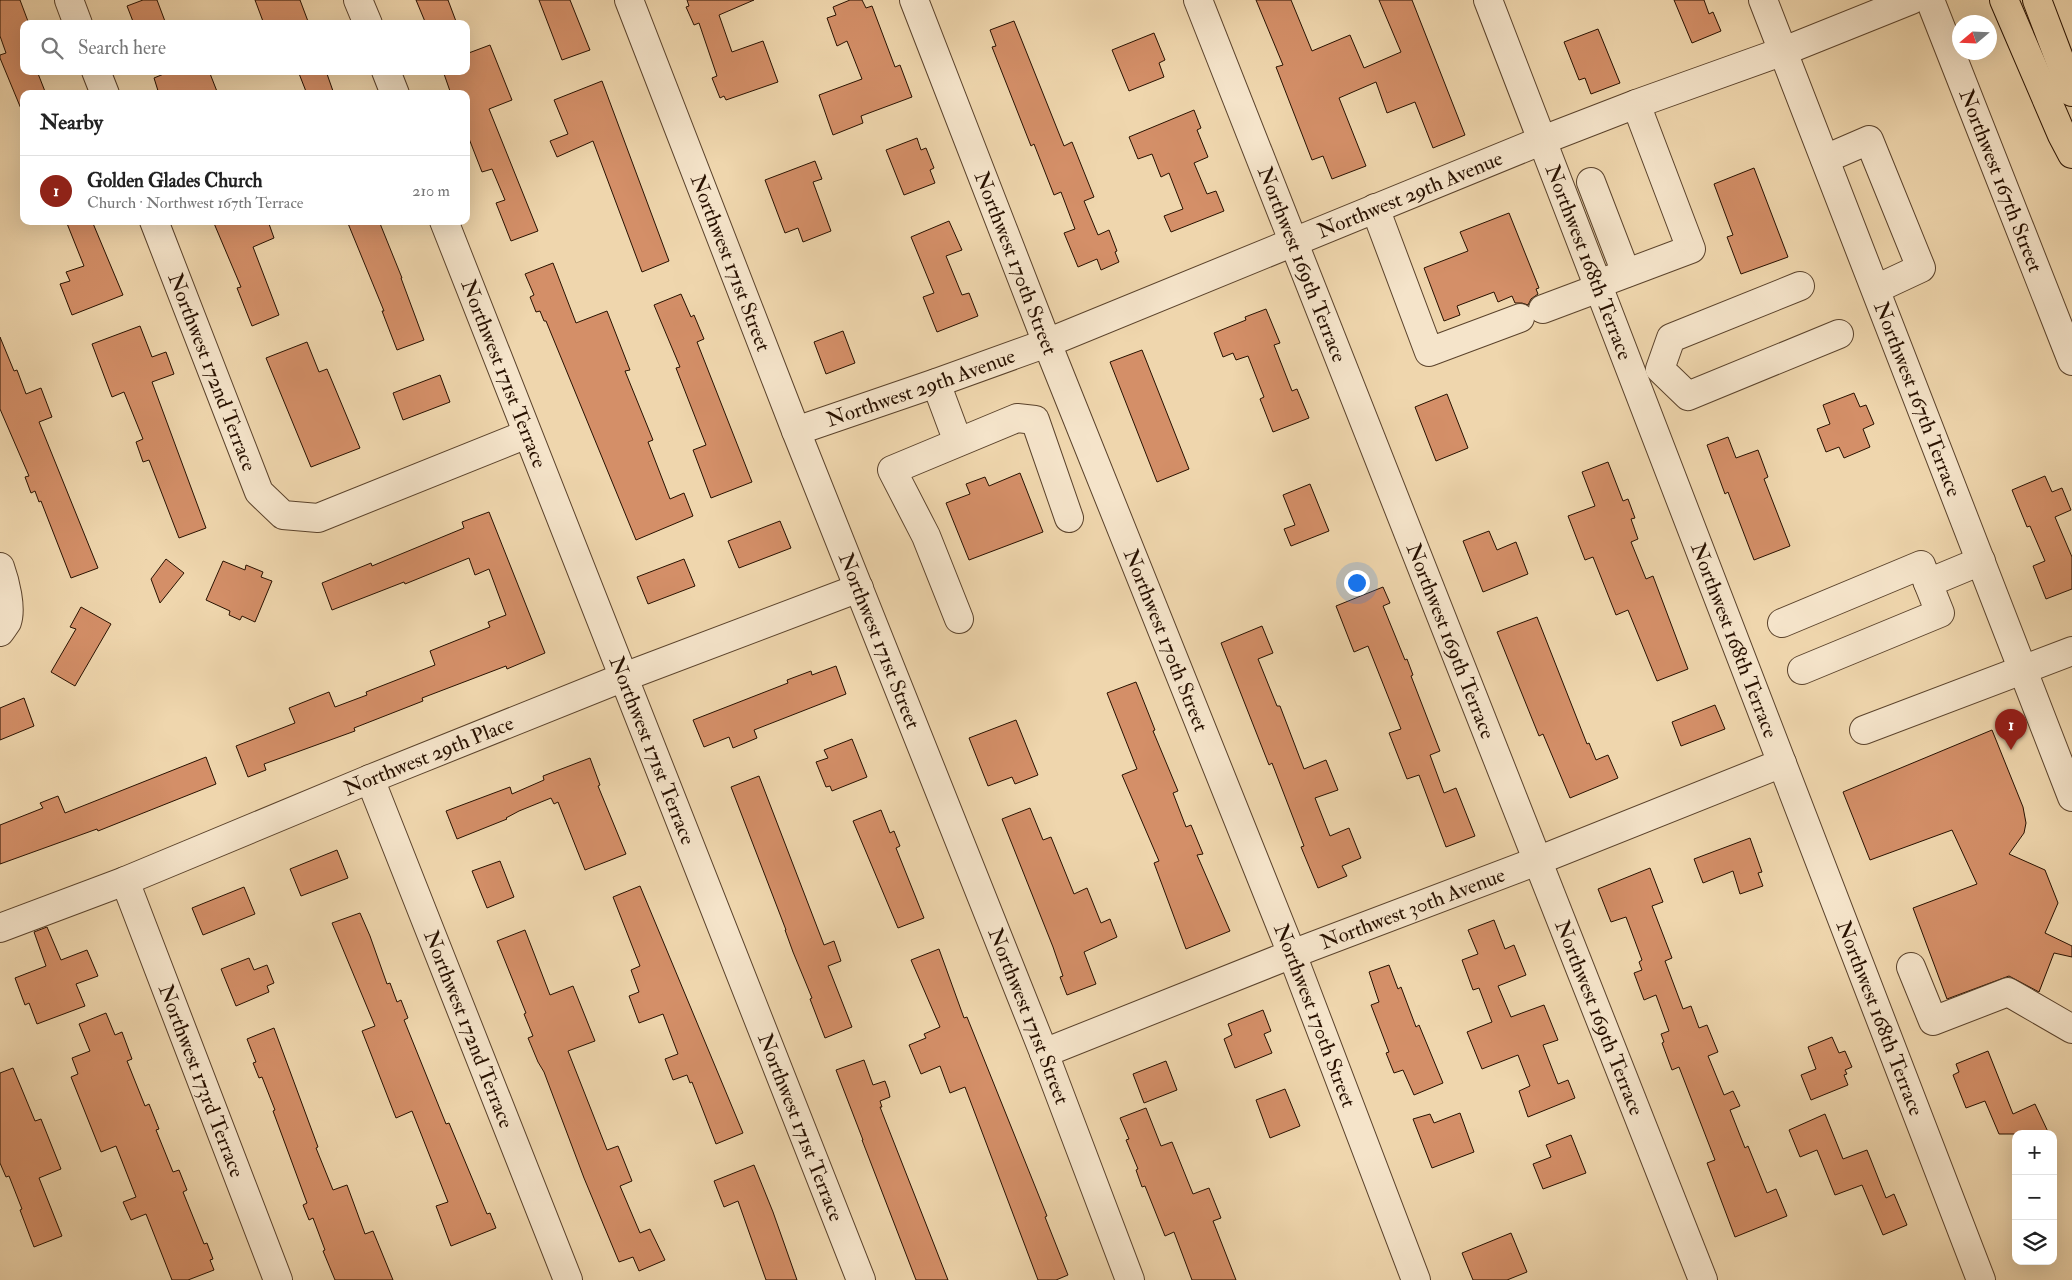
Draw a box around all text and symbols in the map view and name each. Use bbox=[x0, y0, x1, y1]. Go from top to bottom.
north arrow bbox=[1952, 15, 1997, 60]
search box bbox=[20, 20, 470, 75]
icon: search bbox=[38, 34, 66, 62]
text: Search here bbox=[78, 36, 166, 60]
street label: Northwest 167th Street bbox=[1952, 85, 2049, 276]
text: Nearby bbox=[40, 109, 103, 136]
street label: Northwest 29th Avenue bbox=[1313, 145, 1507, 245]
street label: Northwest 168th Terrace bbox=[1539, 161, 1638, 364]
street label: Northwest 169th Terrace bbox=[1251, 163, 1353, 366]
street label: Northwest 170th Street bbox=[968, 167, 1063, 359]
text: Golden Glades Church bbox=[87, 169, 263, 193]
street label: Northwest 171st Street bbox=[684, 171, 777, 356]
text: 1 bbox=[53, 181, 59, 201]
text: 210 m bbox=[412, 181, 450, 201]
text: Church · Northwest 167th Terrace bbox=[87, 193, 304, 213]
street label: Northwest 172nd Terrace bbox=[161, 269, 263, 475]
street label: Northwest 171st Terrace bbox=[454, 276, 553, 472]
street label: Northwest 167th Terrace bbox=[1867, 298, 1967, 501]
street label: Northwest 29th Avenue bbox=[823, 342, 1019, 434]
street label: Northwest 169th Terrace bbox=[1400, 539, 1501, 743]
street label: Northwest 168th Terrace bbox=[1684, 539, 1784, 742]
street label: Northwest 170th Street bbox=[1117, 545, 1214, 736]
street label: Northwest 171st Street bbox=[832, 549, 927, 733]
your location bbox=[1344, 570, 1370, 596]
street label: Northwest 171st Terrace bbox=[603, 653, 701, 849]
pin: 1 bbox=[1995, 709, 2027, 750]
street label: Northwest 29th Place bbox=[340, 710, 518, 802]
street label: Northwest 30th Avenue bbox=[1316, 861, 1509, 956]
street label: Northwest 169th Terrace bbox=[1548, 916, 1650, 1120]
street label: Northwest 168th Terrace bbox=[1830, 917, 1930, 1120]
street label: Northwest 170th Street bbox=[1267, 920, 1362, 1112]
street label: Northwest 171st Street bbox=[982, 924, 1075, 1109]
street label: Northwest 172nd Terrace bbox=[417, 927, 520, 1132]
street label: Northwest 173rd Terrace bbox=[152, 981, 251, 1182]
street label: Northwest 171st Terrace bbox=[751, 1029, 850, 1226]
map controls bbox=[2012, 1130, 2057, 1265]
button: + bbox=[2012, 1130, 2057, 1175]
button: − bbox=[2012, 1175, 2057, 1220]
button: layers bbox=[2012, 1220, 2057, 1265]

